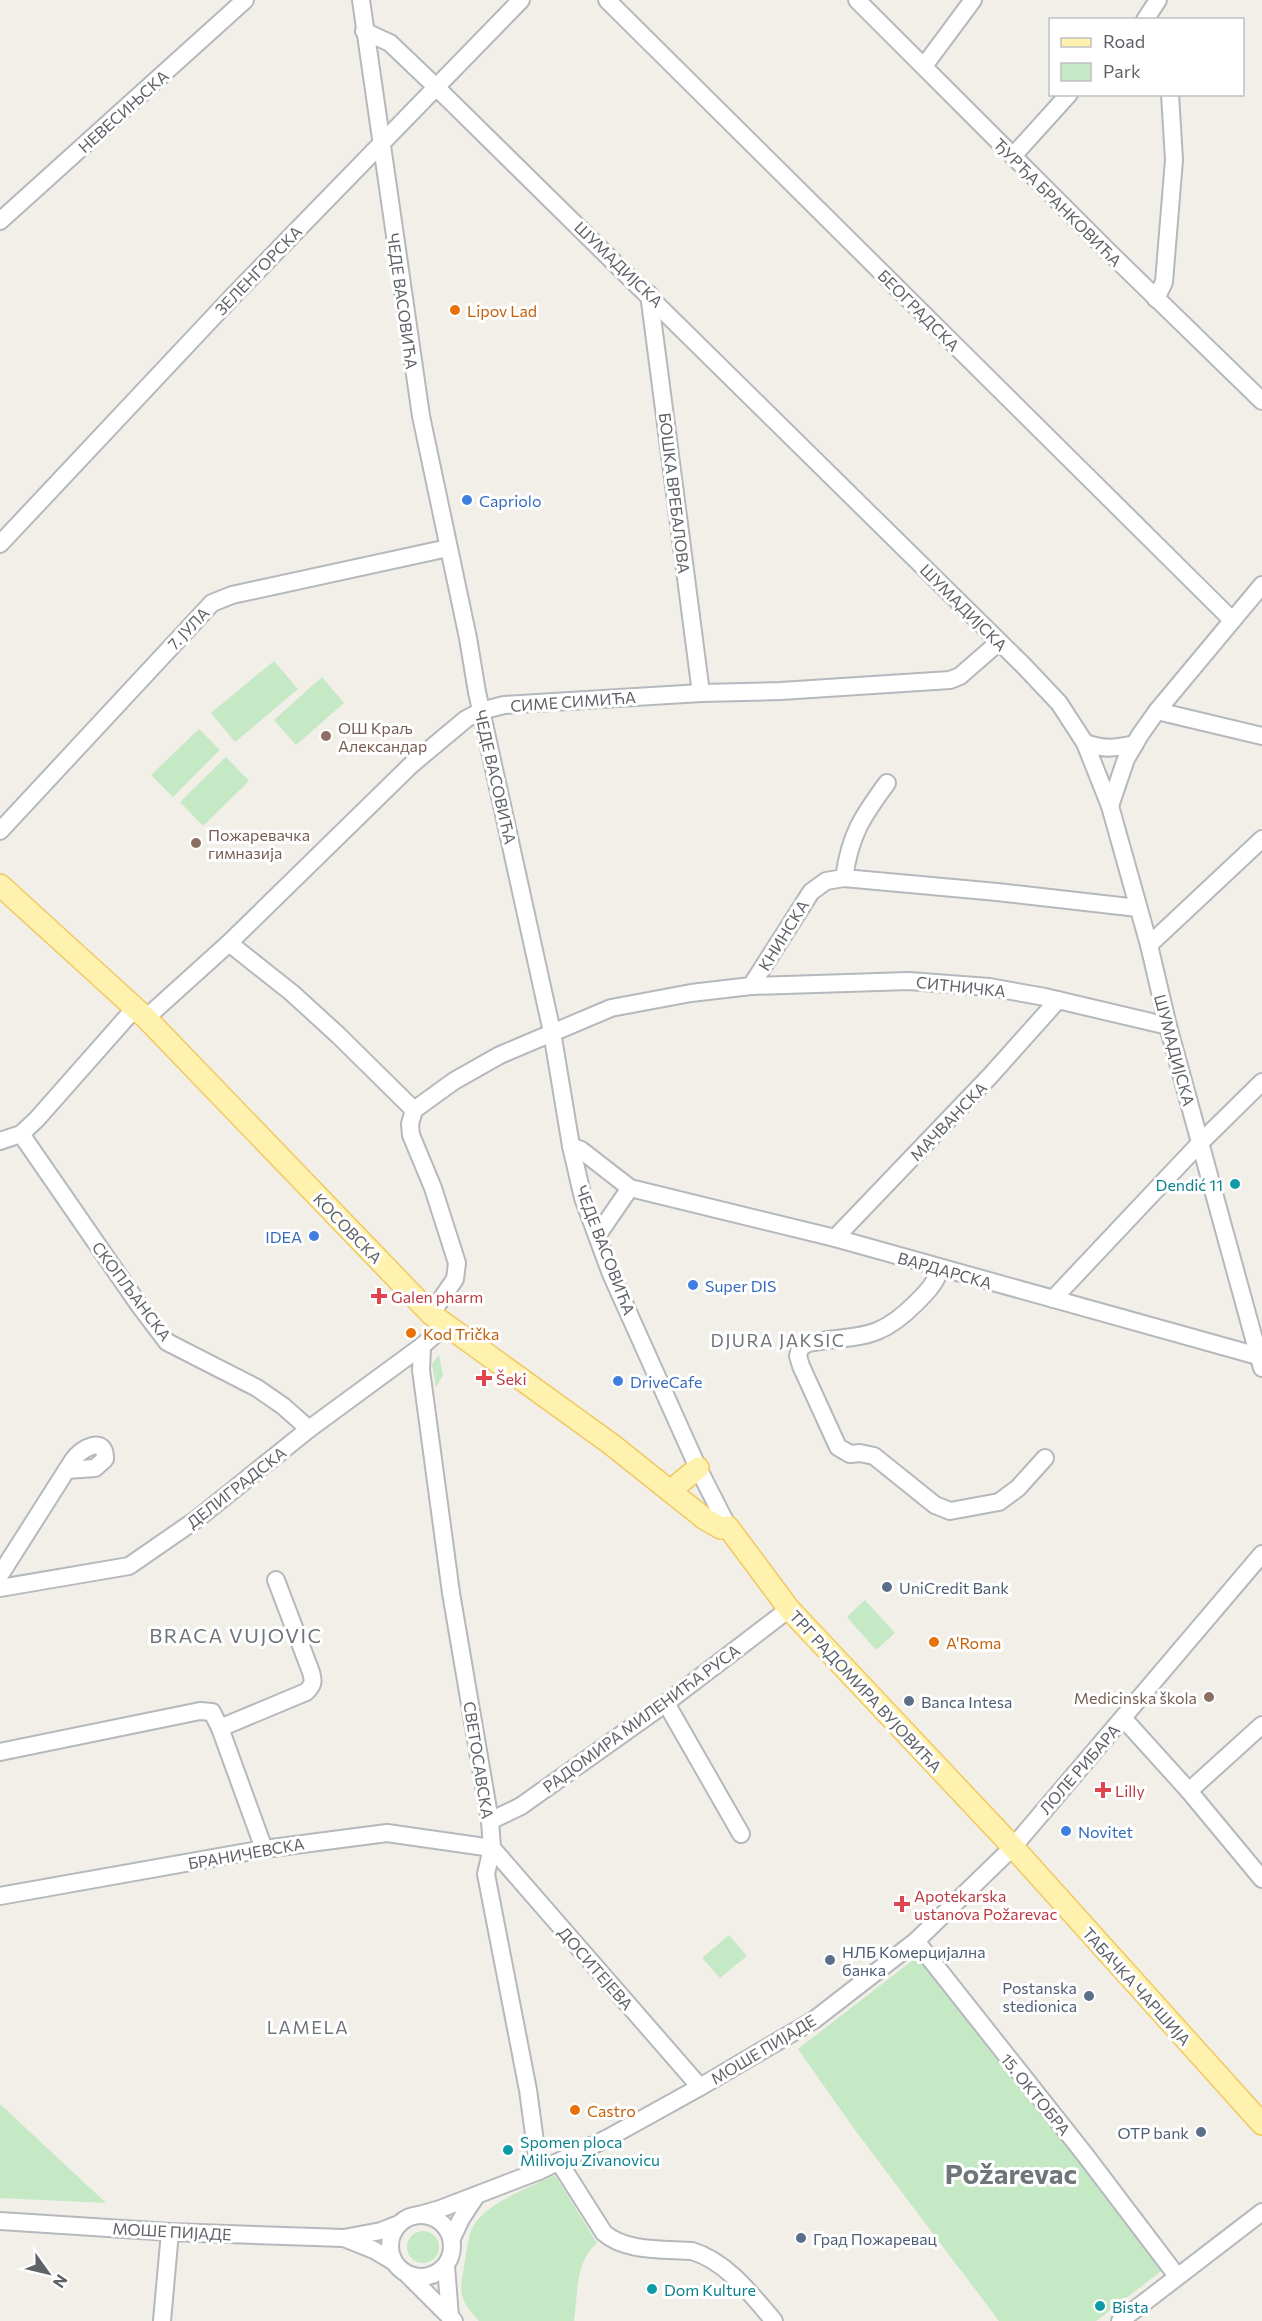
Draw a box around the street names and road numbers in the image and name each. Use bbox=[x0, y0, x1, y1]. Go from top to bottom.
street label: НЕВЕСИЊСКА bbox=[74, 66, 172, 156]
street label: ЂУРЂА БРАНКОВИЋА bbox=[990, 134, 1126, 270]
street label: ШУМАДИЈСКА bbox=[571, 217, 667, 311]
street label: ЗЕЛЕНГОРСКА bbox=[211, 221, 305, 319]
street label: ЧЕДЕ ВАСОВИЋА bbox=[384, 232, 422, 370]
street label: БЕОГРАДСКА bbox=[874, 265, 964, 355]
street label: БОШКА ВРЕБАЛОВА bbox=[656, 411, 694, 575]
street label: ШУМАДИЈСКА bbox=[917, 560, 1011, 654]
street label: 7. ЈУЛА bbox=[163, 603, 213, 653]
street label: СИМЕ СИМИЋА bbox=[510, 687, 636, 715]
street label: ЧЕДЕ ВАСОВИЋА bbox=[471, 708, 521, 846]
street label: КНИНСКА bbox=[754, 896, 812, 974]
street label: СИТНИЧКА bbox=[915, 972, 1007, 1000]
street label: ШУМАДИЈСКА bbox=[1151, 992, 1199, 1108]
street label: МАЧВАНСКА bbox=[906, 1078, 990, 1164]
street label: ЧЕДЕ ВАСОВИЋА bbox=[573, 1183, 639, 1317]
street label: КОСОВСКА bbox=[310, 1189, 386, 1267]
street label: СКОПЉАНСКА bbox=[88, 1238, 176, 1344]
street label: ВАРДАРСКА bbox=[896, 1247, 994, 1293]
street label: ДЕЛИГРАДСКА bbox=[183, 1442, 289, 1532]
street label: ТРГ РАДОМИРА ВУЈОВИЋА bbox=[786, 1606, 946, 1776]
street label: РАДОМИРА МИЛЕНИЋА РУСА bbox=[539, 1640, 743, 1796]
street label: СВЕТОСАВСКА bbox=[460, 1700, 498, 1820]
street label: ЛОЛЕ РИБАРА bbox=[1035, 1720, 1123, 1818]
street label: БРАНИЧЕВСКА bbox=[186, 1833, 306, 1873]
street label: ДОСИТЕЈЕВА bbox=[555, 1923, 637, 2013]
street label: ТАБАЧКА ЧАРШИЈА bbox=[1079, 1923, 1195, 2049]
street label: МОШЕ ПИЈАДЕ bbox=[707, 2010, 819, 2088]
street label: 15. ОКТОБРА bbox=[997, 2049, 1075, 2139]
street label: МОШЕ ПИЈАДЕ bbox=[112, 2218, 232, 2244]

